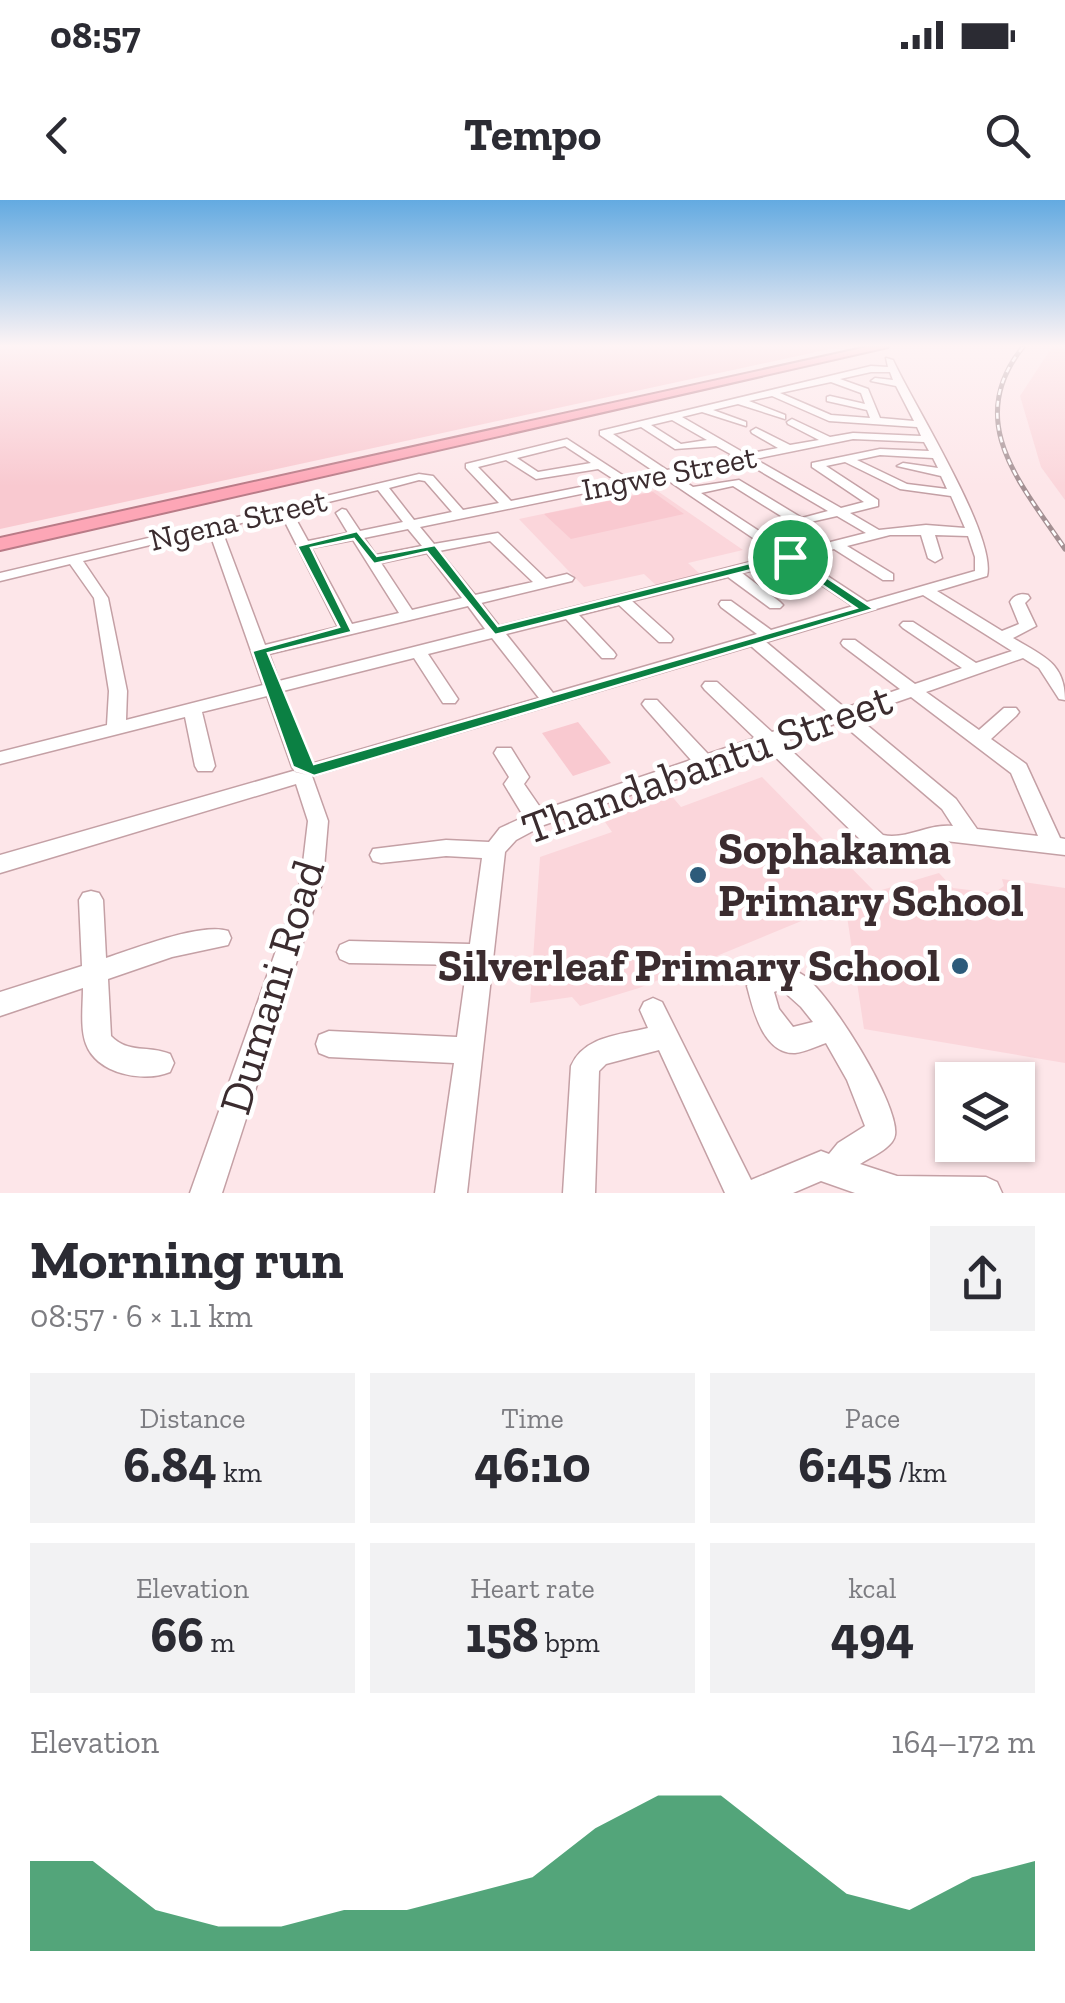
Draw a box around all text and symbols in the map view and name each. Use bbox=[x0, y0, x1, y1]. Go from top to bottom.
text: 08:57 bbox=[50, 12, 140, 58]
icon: back bbox=[30, 108, 85, 163]
text: Tempo bbox=[464, 108, 601, 162]
icon: search bbox=[980, 108, 1035, 163]
street label: Ingwe Street bbox=[579, 437, 760, 509]
street label: Ngena Street bbox=[146, 481, 331, 559]
pin bbox=[748, 515, 833, 600]
icon: arrive bbox=[763, 530, 818, 585]
street label: Thandabantu Street bbox=[515, 672, 899, 856]
place label: Sophakama Primary School bbox=[718, 822, 1024, 928]
street label: Dumani Road bbox=[208, 853, 336, 1121]
marker: Sophakama Primary School bbox=[687, 864, 709, 886]
place label: Silverleaf Primary School bbox=[437, 939, 940, 993]
marker: Silverleaf Primary School bbox=[949, 955, 971, 977]
map controls bbox=[935, 1062, 1035, 1162]
button: layers bbox=[935, 1062, 1035, 1162]
text: Morning run bbox=[30, 1226, 344, 1292]
button: share bbox=[930, 1226, 1035, 1331]
text: 08:57 · 6 × 1.1 km bbox=[30, 1297, 253, 1335]
text: Distance bbox=[140, 1402, 245, 1435]
text: Time bbox=[501, 1402, 564, 1435]
text: Pace bbox=[845, 1402, 900, 1435]
text: 6.84 bbox=[123, 1435, 217, 1495]
text: 46:10 bbox=[474, 1435, 591, 1495]
text: 6:45 bbox=[798, 1435, 892, 1495]
text: km bbox=[217, 1456, 262, 1489]
text: /km bbox=[892, 1456, 947, 1489]
text: Elevation bbox=[136, 1572, 249, 1605]
text: Heart rate bbox=[470, 1572, 595, 1605]
text: kcal bbox=[849, 1572, 897, 1605]
text: 66 bbox=[150, 1605, 204, 1665]
text: 158 bbox=[465, 1605, 539, 1665]
text: 494 bbox=[831, 1605, 914, 1665]
text: m bbox=[204, 1626, 235, 1659]
text: bpm bbox=[539, 1626, 600, 1659]
text: Elevation bbox=[30, 1723, 159, 1761]
text: 164–172 m bbox=[891, 1723, 1035, 1761]

